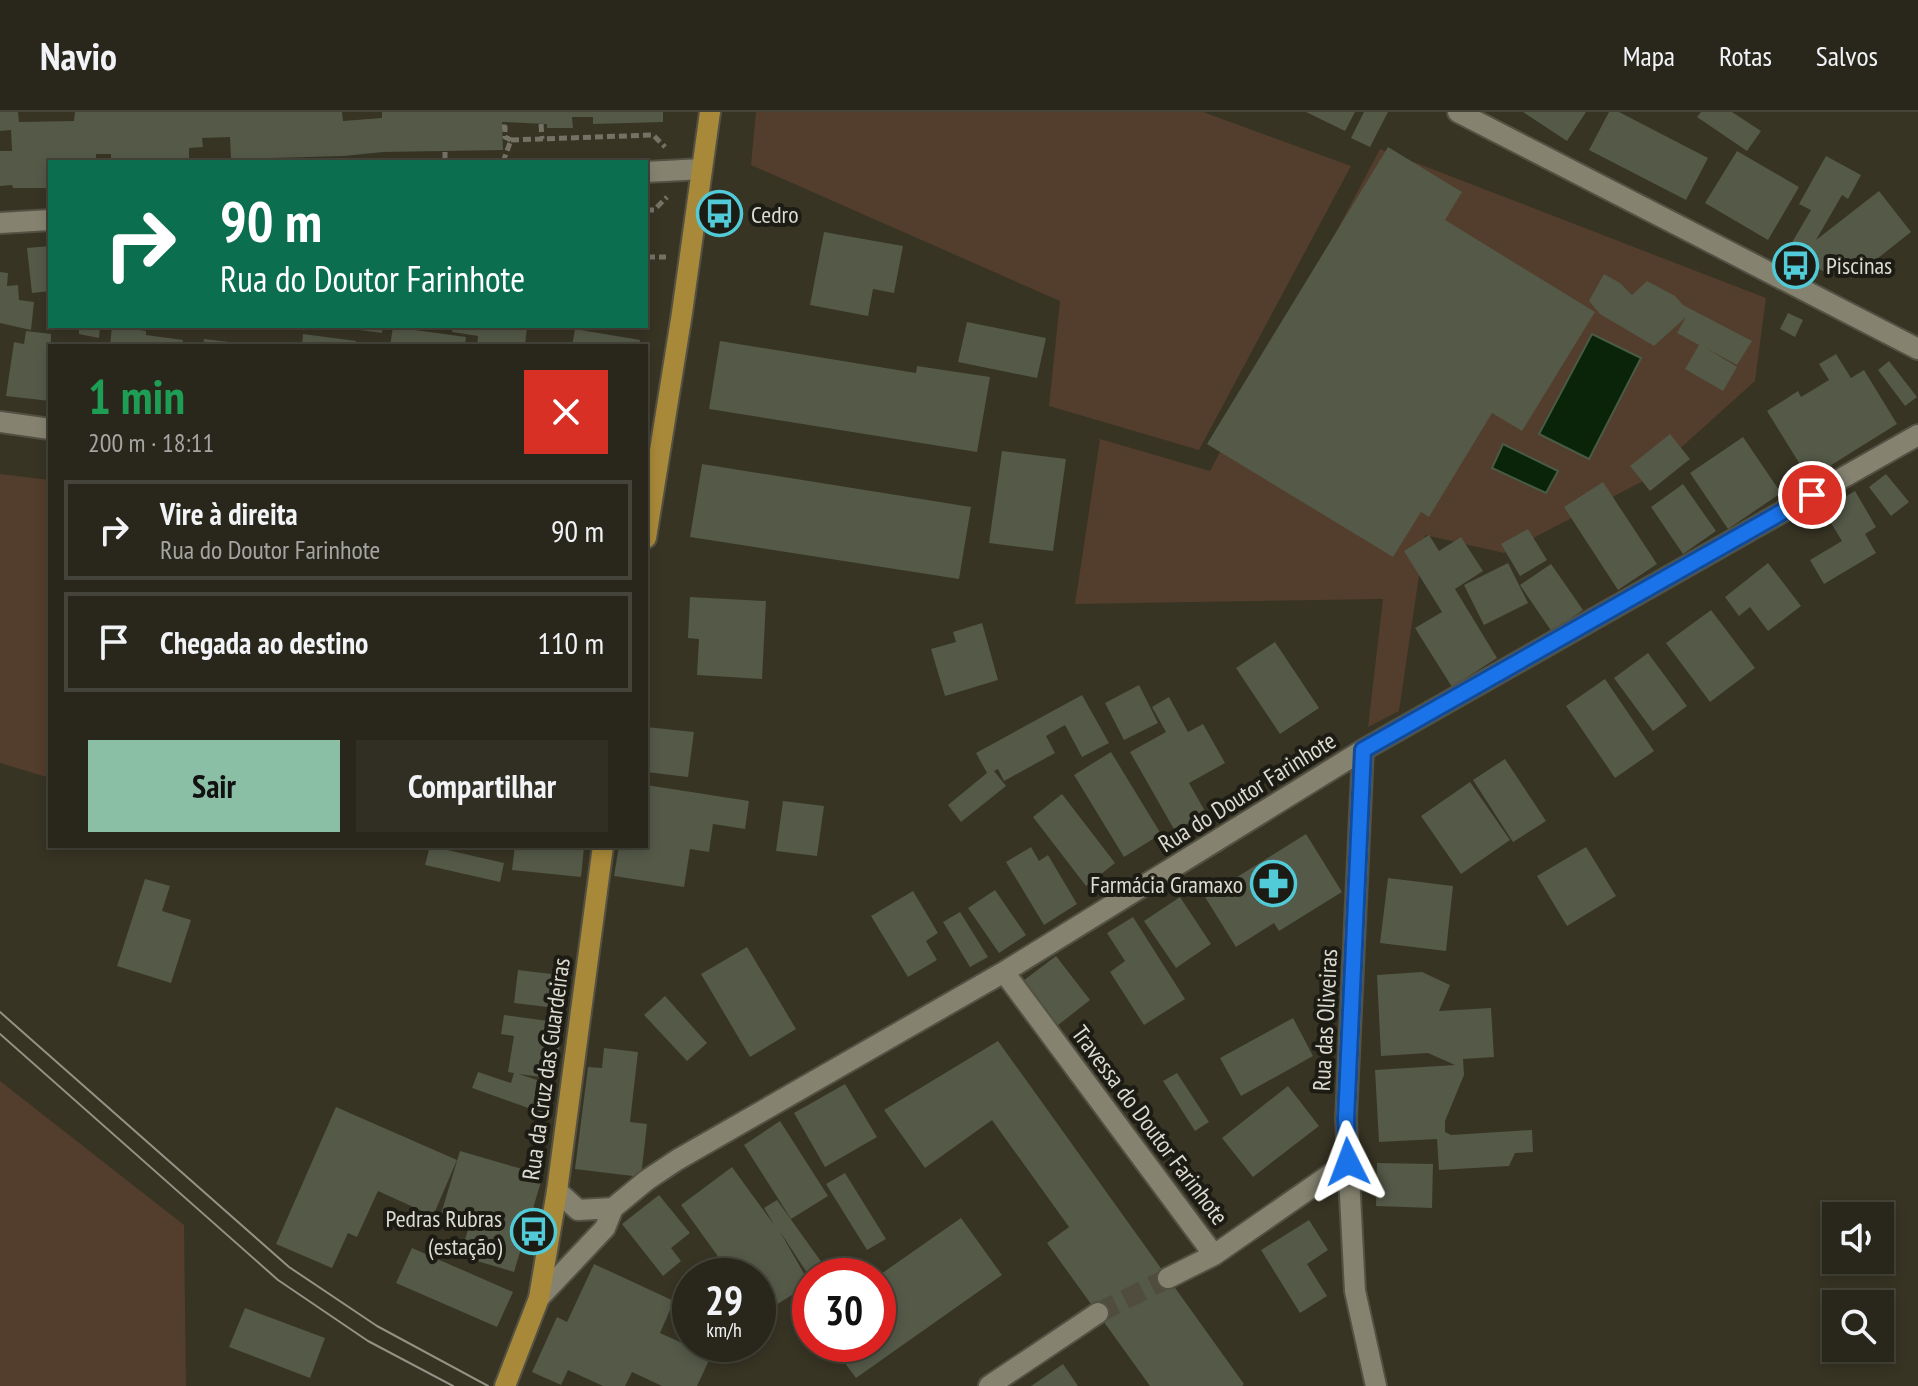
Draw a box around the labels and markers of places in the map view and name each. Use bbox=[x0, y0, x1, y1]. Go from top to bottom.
bus stop icon: Cedro bbox=[696, 190, 744, 238]
place label: Cedro bbox=[751, 199, 799, 230]
bus stop icon: Piscinas bbox=[1771, 241, 1819, 289]
place label: Piscinas bbox=[1826, 250, 1892, 281]
pin bbox=[1778, 461, 1846, 529]
pharmacy icon: Farmácia Gramaxo bbox=[1250, 860, 1298, 908]
place label: Farmácia Gramaxo bbox=[1090, 869, 1243, 900]
place label: Pedras Rubras (estação) bbox=[386, 1203, 502, 1262]
bus stop icon: Pedras Rubras (estação) bbox=[509, 1208, 557, 1256]

